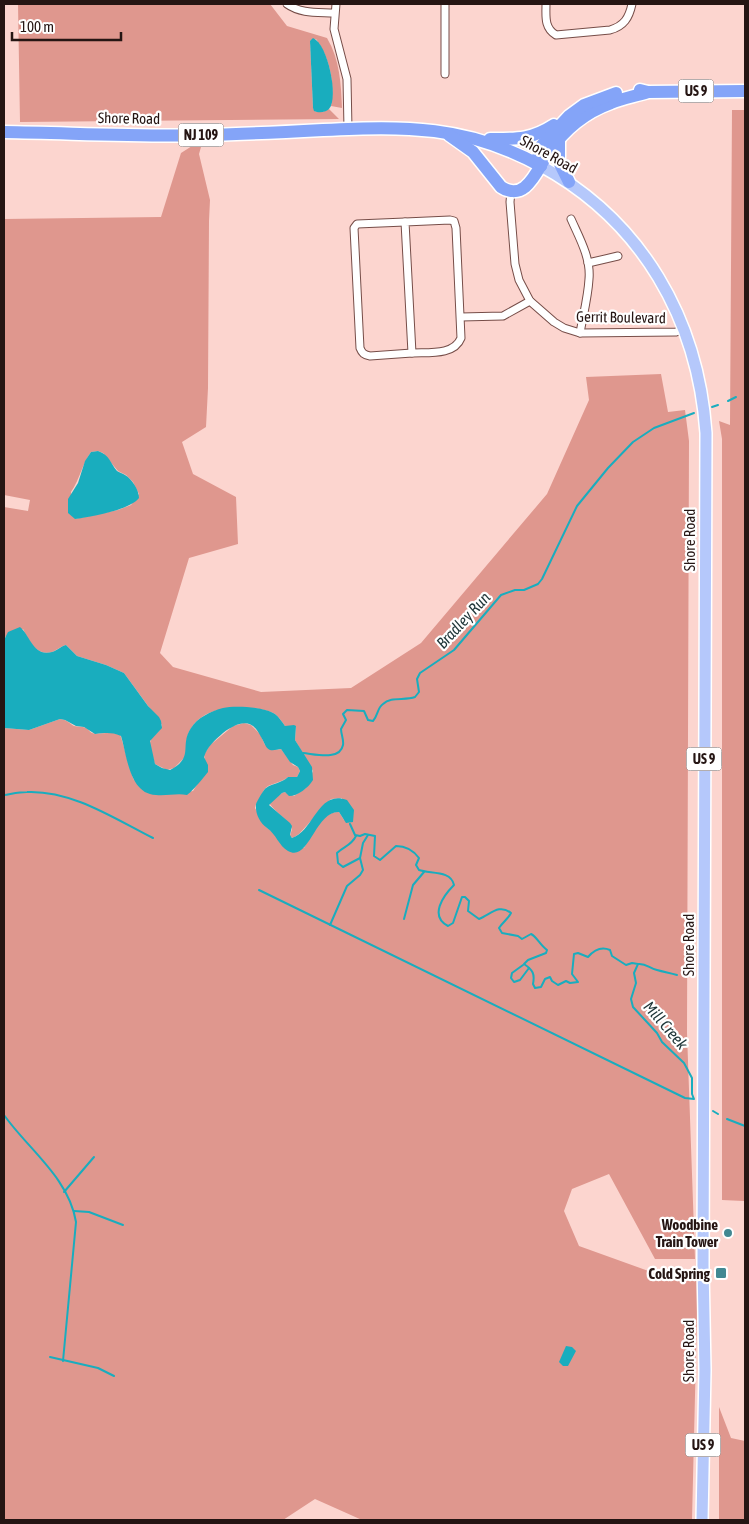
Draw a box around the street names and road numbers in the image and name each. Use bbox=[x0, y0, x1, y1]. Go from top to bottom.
road number: US 9 bbox=[678, 80, 714, 102]
street label: Shore Road bbox=[98, 109, 160, 127]
road number: NJ 109 bbox=[178, 124, 224, 146]
street label: Shore Road bbox=[518, 131, 580, 177]
street label: Gerrit Boulevard bbox=[576, 308, 666, 326]
street label: Shore Road bbox=[681, 509, 698, 571]
road number: US 9 bbox=[686, 748, 722, 771]
street label: Shore Road bbox=[680, 914, 697, 976]
street label: Shore Road bbox=[680, 1320, 697, 1382]
road number: US 9 bbox=[686, 1434, 720, 1456]

